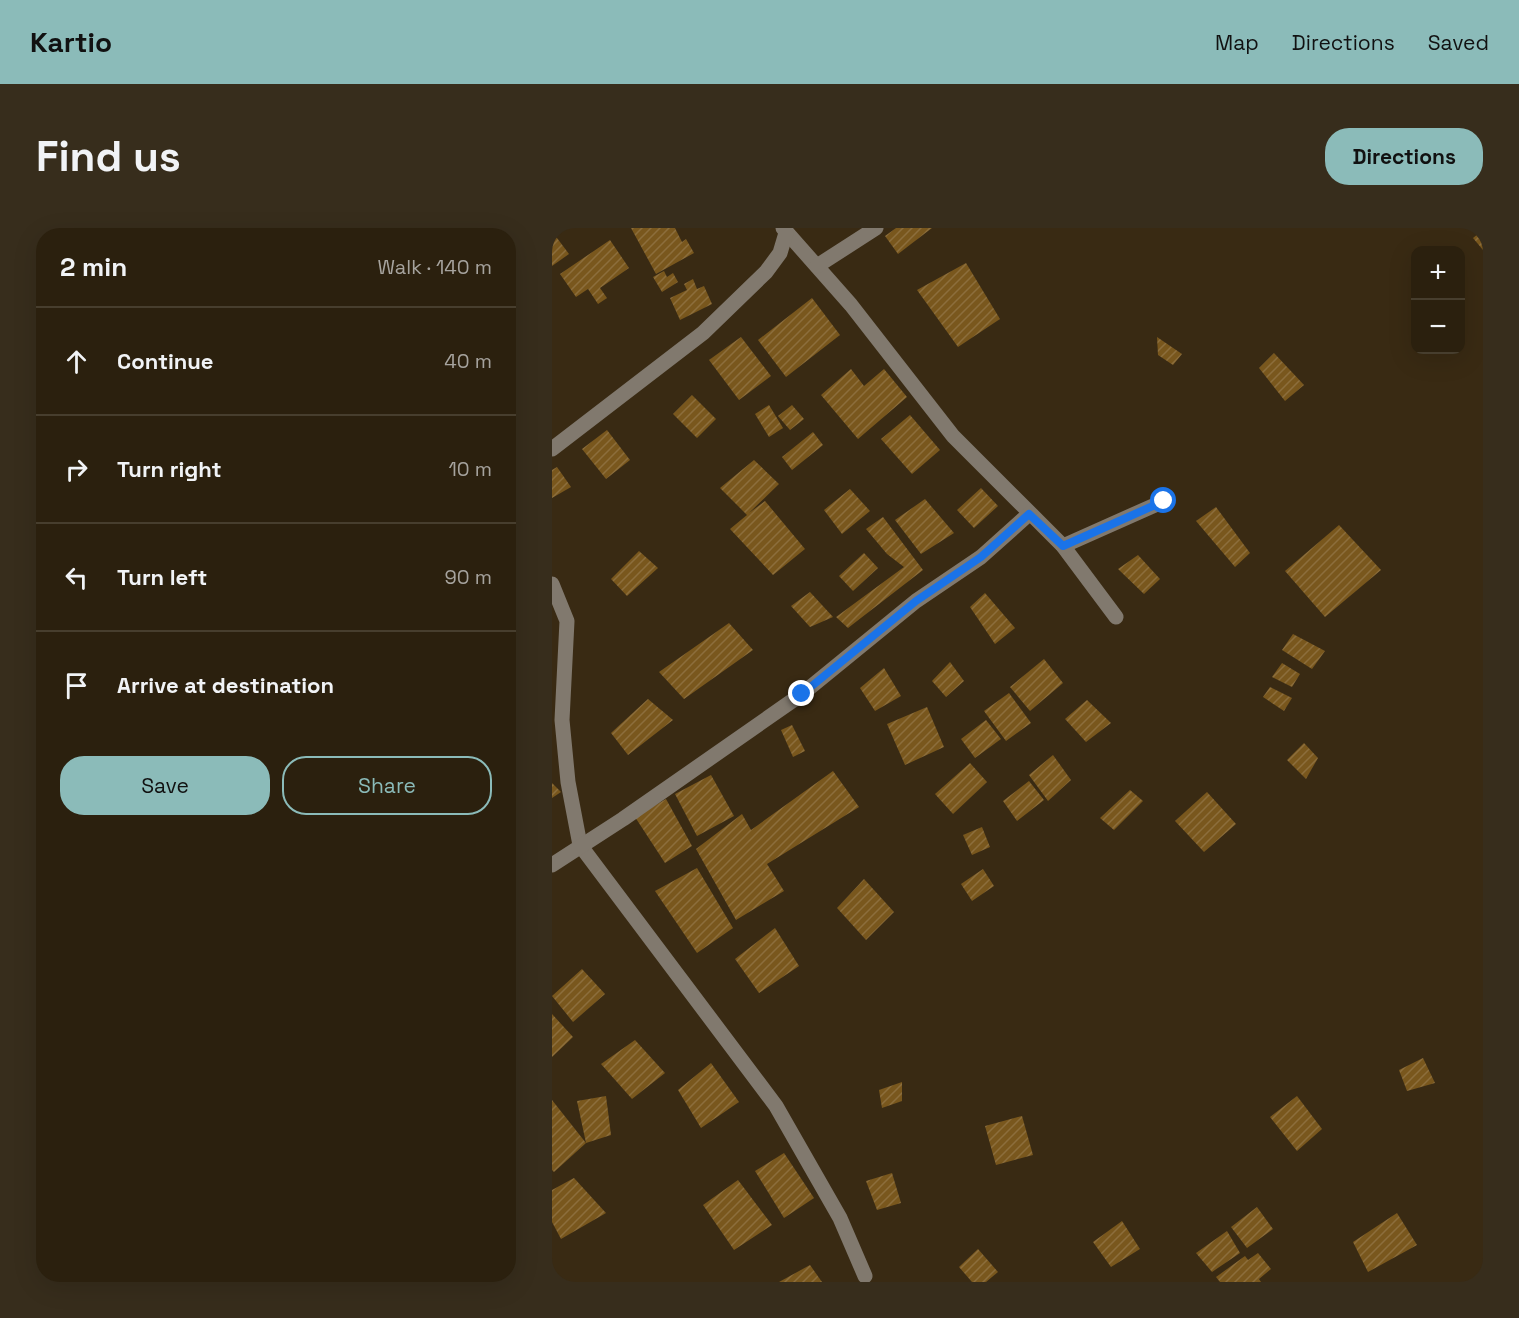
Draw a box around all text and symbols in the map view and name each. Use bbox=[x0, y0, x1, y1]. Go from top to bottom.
text: Kartio bbox=[30, 24, 112, 60]
text: Map bbox=[1215, 29, 1259, 56]
text: Directions bbox=[1292, 29, 1395, 56]
text: Saved bbox=[1428, 29, 1489, 56]
button: Directions bbox=[1325, 128, 1483, 185]
text: Find us bbox=[36, 130, 181, 183]
map controls bbox=[1411, 246, 1465, 354]
button: + bbox=[1411, 246, 1465, 300]
text: 2 min bbox=[60, 250, 127, 284]
text: Walk · 140 m bbox=[378, 254, 492, 280]
button: − bbox=[1411, 300, 1465, 354]
icon: ahead bbox=[60, 345, 93, 378]
text: Continue bbox=[117, 347, 213, 375]
text: 40 m bbox=[444, 348, 492, 374]
icon: right bbox=[60, 453, 93, 486]
text: Turn right bbox=[117, 455, 222, 483]
text: 10 m bbox=[448, 456, 492, 482]
route start bbox=[1150, 487, 1176, 513]
icon: left bbox=[60, 561, 93, 594]
text: Turn left bbox=[117, 563, 207, 591]
text: 90 m bbox=[445, 564, 492, 590]
icon: arrive bbox=[60, 669, 93, 702]
text: Arrive at destination bbox=[117, 671, 334, 699]
route end bbox=[788, 680, 814, 706]
button: Save bbox=[60, 756, 270, 815]
button: Share bbox=[282, 756, 492, 815]

